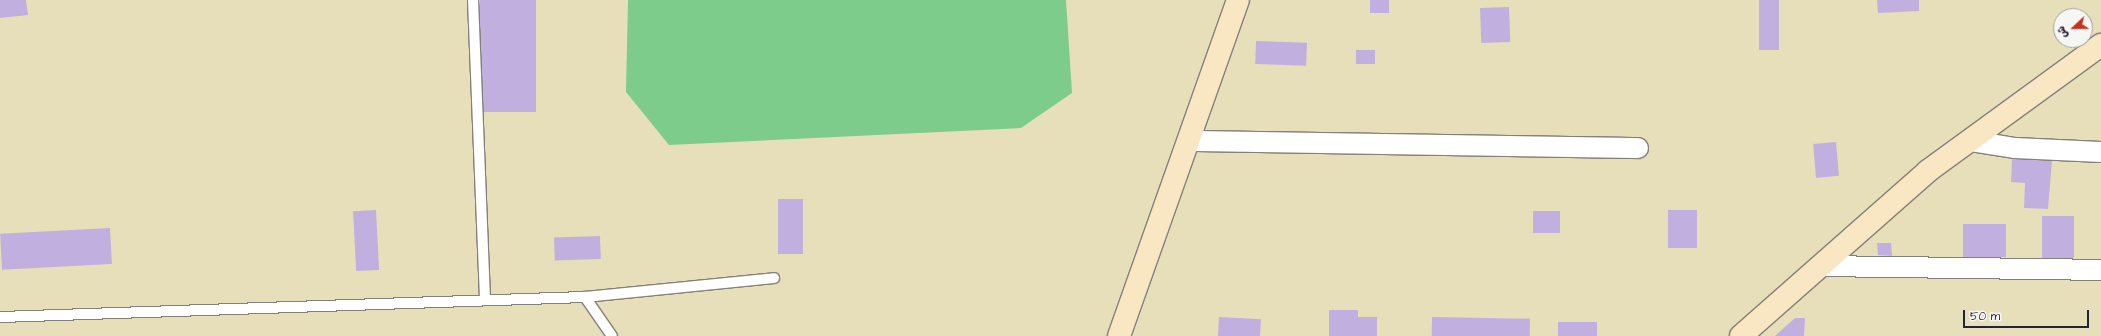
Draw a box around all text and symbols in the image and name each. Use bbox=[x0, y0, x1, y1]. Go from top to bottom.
north arrow bbox=[2053, 8, 2093, 48]
text: ش bbox=[2053, 24, 2072, 41]
scale bar bbox=[1965, 302, 2091, 328]
text: 50 m bbox=[1970, 308, 2000, 325]

